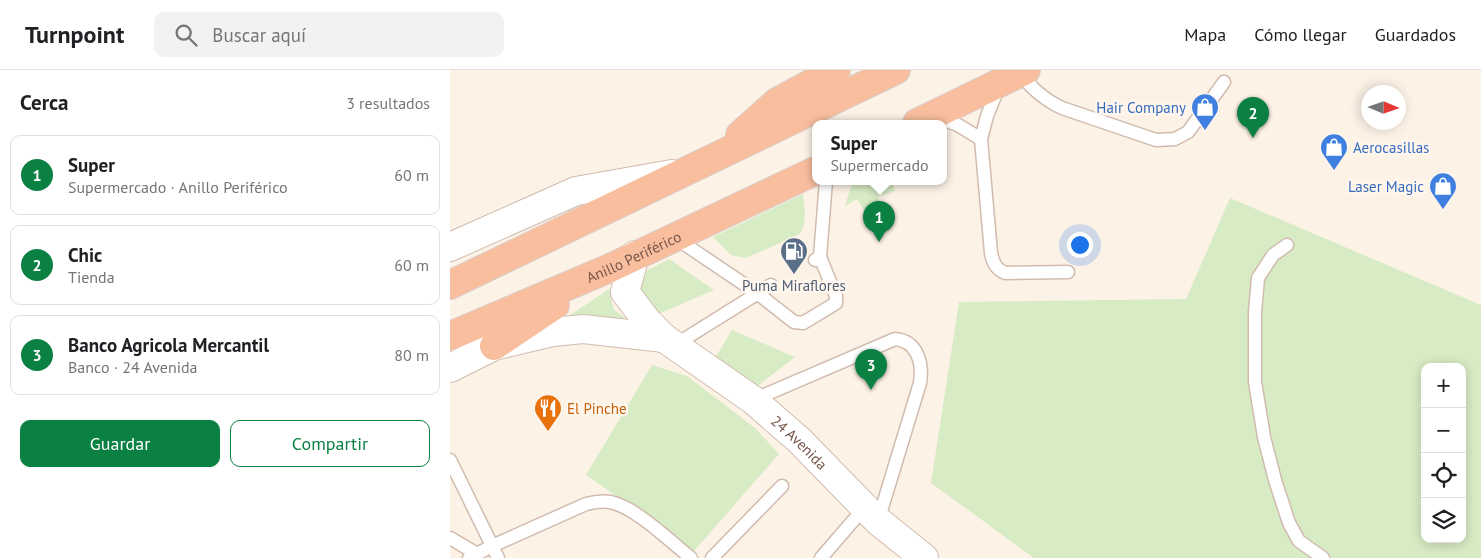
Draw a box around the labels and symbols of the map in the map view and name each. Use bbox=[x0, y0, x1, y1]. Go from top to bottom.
north arrow bbox=[1361, 85, 1406, 130]
shop icon: Hair Company bbox=[1190, 92, 1220, 131]
pin: 2 bbox=[1237, 97, 1269, 138]
place label: Hair Company bbox=[1096, 98, 1186, 117]
shop icon: Aerocasillas bbox=[1319, 132, 1349, 171]
place label: Aerocasillas bbox=[1353, 138, 1429, 157]
shop icon: Laser Magic bbox=[1428, 171, 1458, 210]
place label: Laser Magic bbox=[1348, 177, 1424, 196]
pin: 1 bbox=[863, 201, 895, 242]
street label: Anillo Periférico bbox=[583, 226, 684, 287]
your location bbox=[1067, 232, 1093, 258]
fuel station icon: Puma Miraflores bbox=[779, 236, 809, 275]
place label: Puma Miraflores bbox=[742, 276, 846, 295]
pin: 3 bbox=[855, 349, 887, 390]
restaurant icon: El Pinche bbox=[533, 393, 563, 432]
place label: El Pinche bbox=[567, 399, 627, 418]
street label: 24 Avenida bbox=[767, 411, 832, 473]

